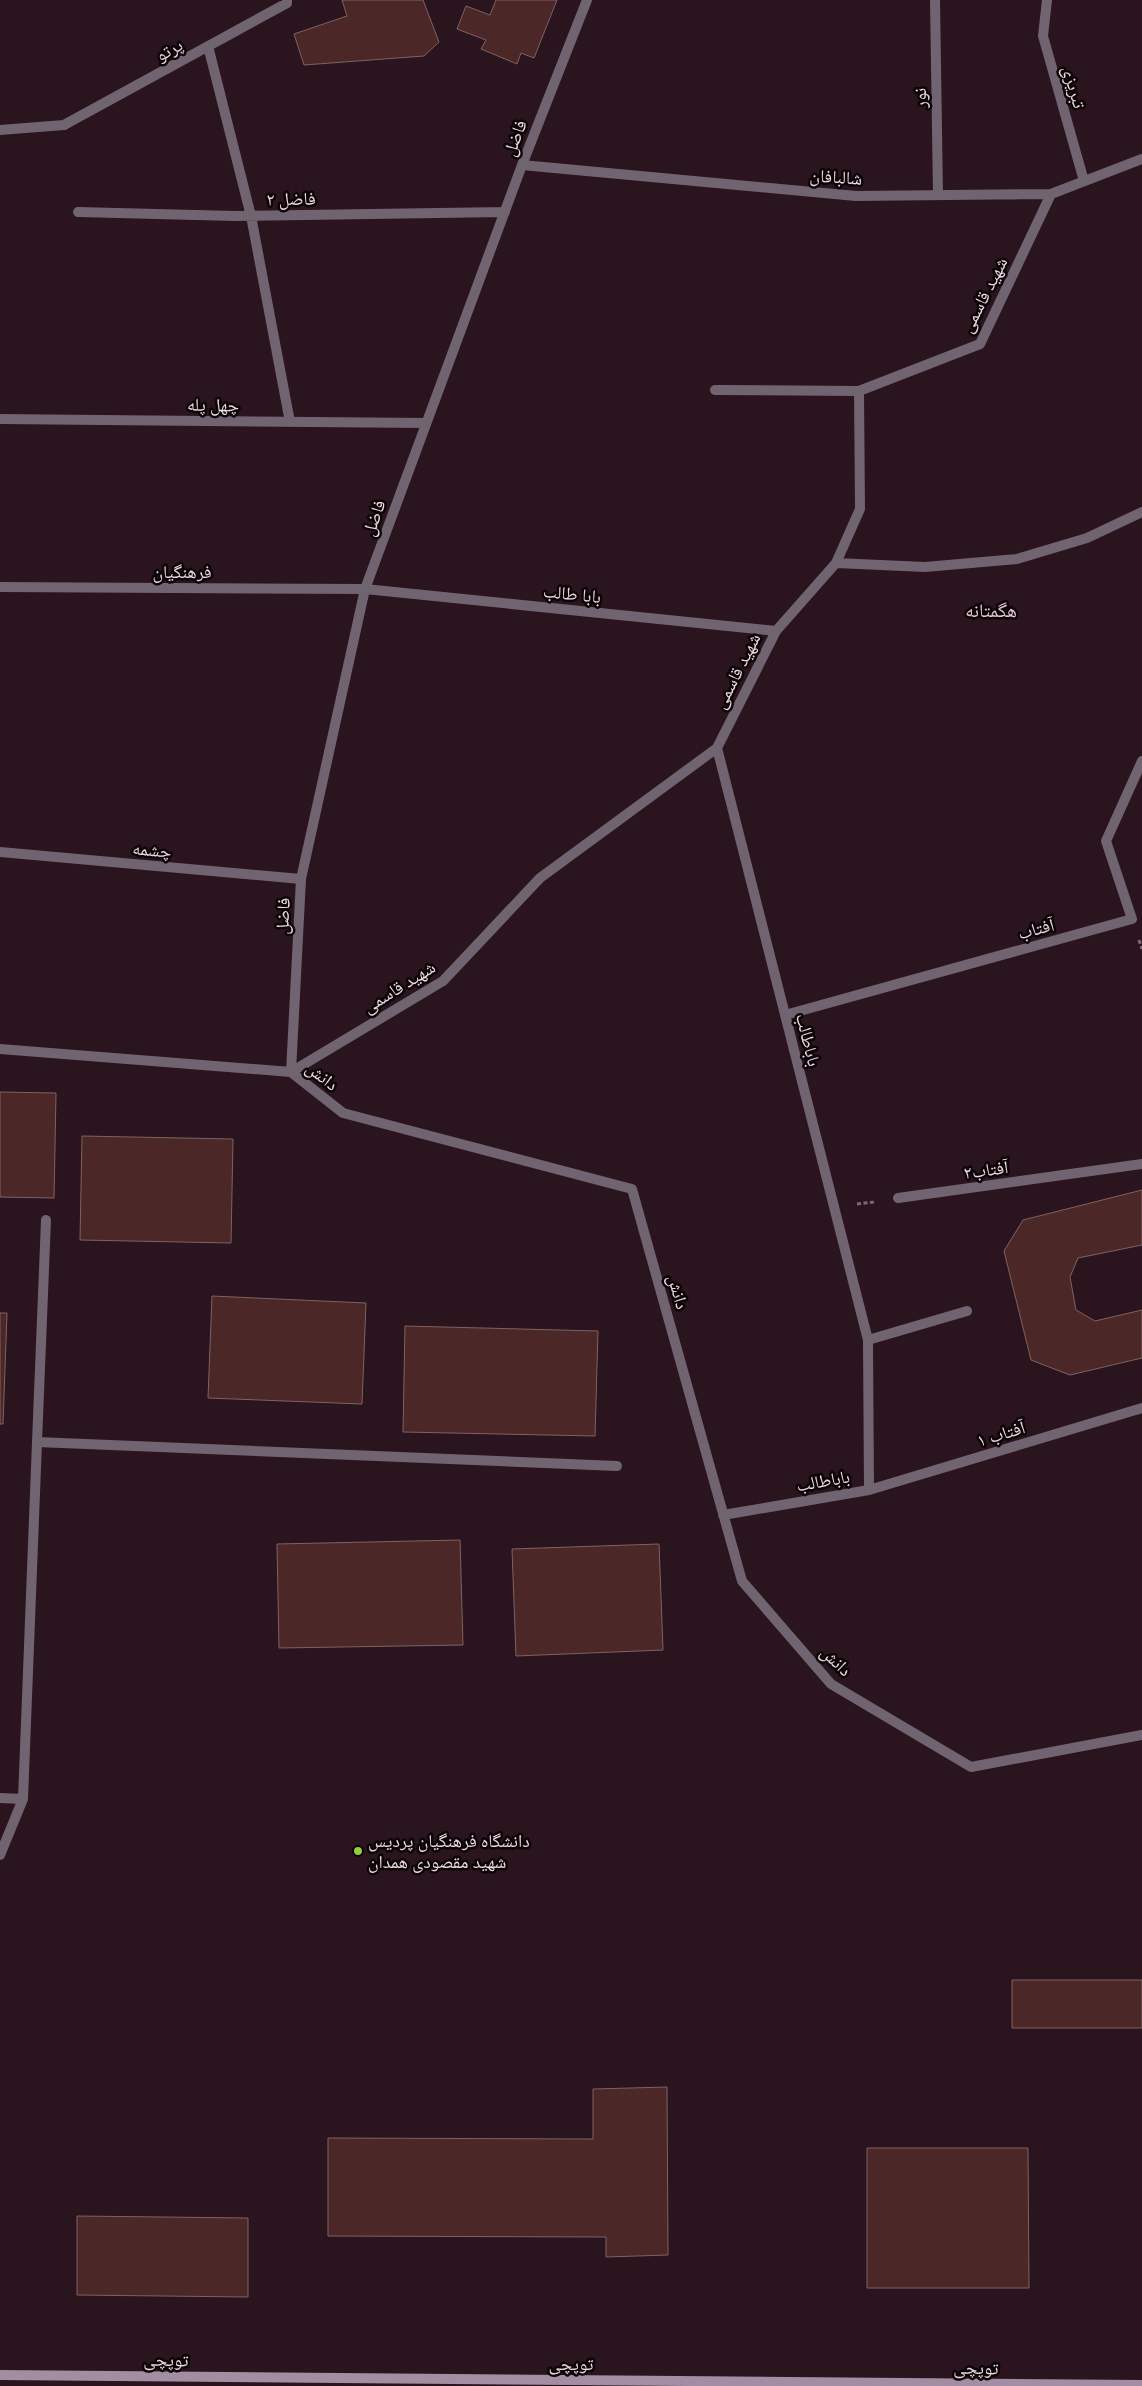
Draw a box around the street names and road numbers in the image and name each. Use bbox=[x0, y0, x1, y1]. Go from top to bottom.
street label: پرتو bbox=[151, 33, 187, 67]
street label: تبریزی bbox=[1057, 63, 1092, 111]
street label: نور bbox=[908, 88, 931, 109]
street label: فاضل bbox=[497, 116, 532, 159]
street label: شالبافان bbox=[809, 163, 863, 190]
street label: فاضل ۲ bbox=[266, 187, 316, 210]
street label: شهید قاسمی bbox=[955, 253, 1012, 336]
street label: چهل پله bbox=[187, 393, 239, 417]
street label: فاضل bbox=[356, 497, 391, 539]
street label: فرهنگیان bbox=[152, 560, 212, 583]
street label: بابا طالب bbox=[542, 579, 602, 608]
street label: شهید قاسمی bbox=[708, 629, 765, 712]
street label: چشمه bbox=[132, 836, 172, 863]
street label: فاضل bbox=[270, 897, 295, 935]
street label: آفتاب bbox=[1015, 913, 1057, 944]
street label: شهید قاسمی bbox=[358, 955, 439, 1018]
street label: باباطالب bbox=[791, 1011, 826, 1069]
street label: دانش bbox=[301, 1056, 343, 1095]
street label: آفتاب۲ bbox=[962, 1155, 1010, 1184]
street label: دانش bbox=[663, 1272, 694, 1312]
street label: آفتاب ۱ bbox=[974, 1415, 1028, 1452]
street label: باباطالب bbox=[794, 1464, 852, 1497]
street label: دانش bbox=[816, 1640, 857, 1681]
street label: توپچی bbox=[143, 2348, 189, 2372]
street label: توپچی bbox=[548, 2352, 594, 2375]
street label: توپچی bbox=[953, 2356, 999, 2380]

